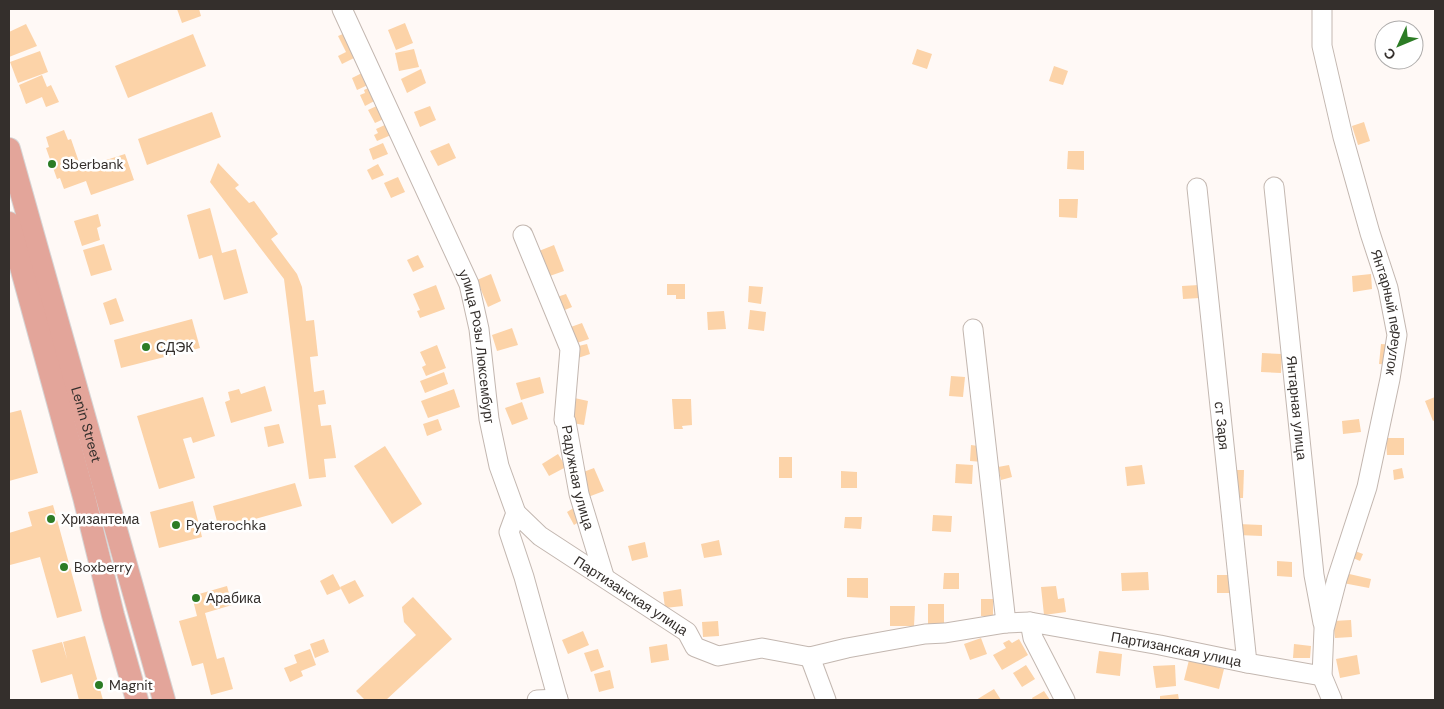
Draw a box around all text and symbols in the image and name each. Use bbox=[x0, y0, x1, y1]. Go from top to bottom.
north arrow bbox=[1374, 20, 1424, 70]
text: С bbox=[1380, 44, 1400, 64]
place label: Sberbank bbox=[62, 155, 124, 173]
marker: Sberbank bbox=[46, 158, 58, 170]
street label: Янтарный переулок bbox=[1367, 247, 1406, 377]
street label: улица Розы Люксембург bbox=[454, 266, 499, 425]
place label: СДЭК bbox=[156, 338, 194, 356]
marker: СДЭК bbox=[140, 341, 152, 353]
street label: Янтарная улица bbox=[1282, 355, 1311, 461]
street label: Lenin Street bbox=[67, 384, 106, 464]
street label: ст Заря bbox=[1211, 401, 1234, 451]
street label: Радужная улица bbox=[558, 424, 598, 532]
place label: Хризантема bbox=[61, 510, 140, 528]
marker: Хризантема bbox=[45, 513, 57, 525]
place label: Pyaterochka bbox=[186, 516, 266, 534]
marker: Pyaterochka bbox=[170, 519, 182, 531]
street label: Партизанская улица bbox=[571, 552, 692, 639]
place label: Boxberry bbox=[74, 558, 132, 576]
marker: Boxberry bbox=[58, 561, 70, 573]
place label: Арабика bbox=[206, 589, 261, 607]
marker: Арабика bbox=[190, 592, 202, 604]
street label: Партизанская улица bbox=[1110, 627, 1243, 671]
place label: Magnit bbox=[109, 676, 153, 694]
marker: Magnit bbox=[93, 679, 105, 691]

